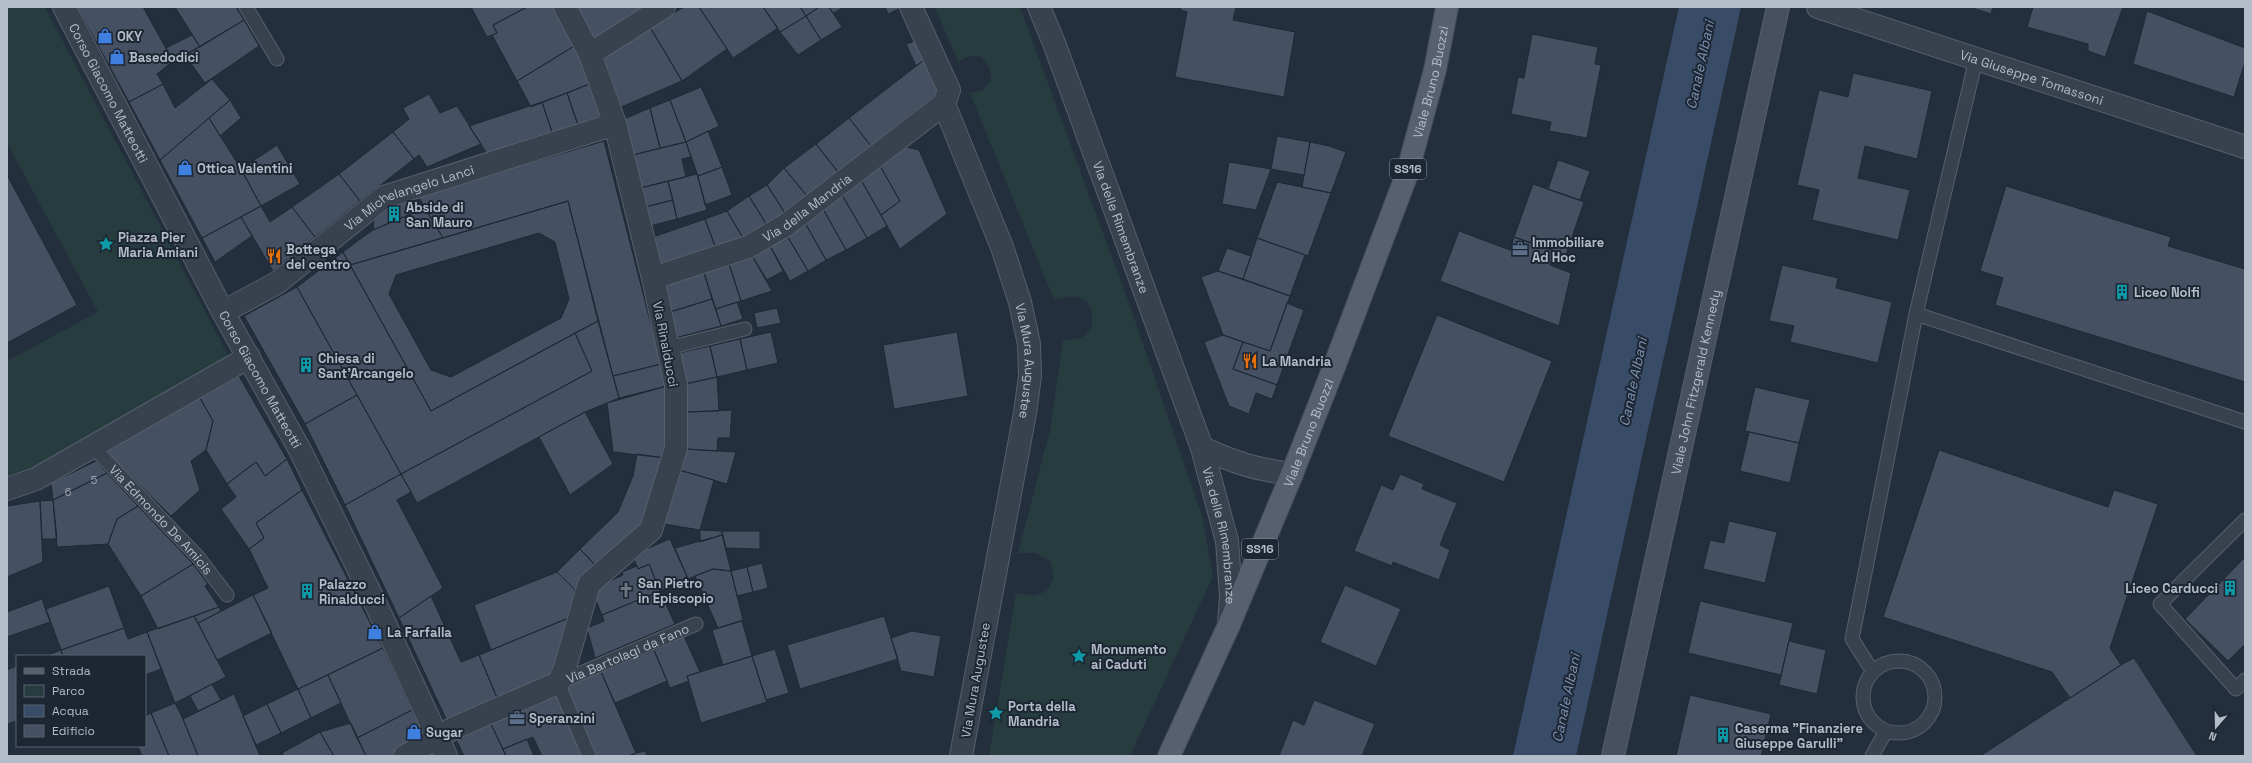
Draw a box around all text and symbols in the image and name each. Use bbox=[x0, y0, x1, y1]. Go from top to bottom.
water label: Canale Albani bbox=[1682, 18, 1718, 111]
street label: Corso Giacomo Matteotti bbox=[65, 21, 152, 166]
street label: Viale Bruno Buozzi bbox=[1409, 25, 1452, 140]
shop icon: OKY bbox=[96, 27, 114, 45]
place label: OKY bbox=[117, 28, 143, 45]
street label: Via Giuseppe Tomassoni bbox=[1958, 46, 2105, 109]
shop icon: Basedodici bbox=[108, 48, 126, 66]
place label: Basedodici bbox=[129, 49, 199, 66]
shop icon: Ottica Valentini bbox=[176, 159, 194, 177]
street label: Via delle Rimembranze bbox=[1089, 159, 1153, 296]
road number: SS16 bbox=[1390, 159, 1426, 179]
place label: Ottica Valentini bbox=[197, 160, 293, 177]
street label: Via Michelangelo Lanci bbox=[341, 161, 476, 235]
street label: Via della Mandria bbox=[760, 170, 856, 246]
place label: Abside di San Mauro bbox=[406, 199, 472, 231]
building icon: Abside di San Mauro bbox=[385, 205, 403, 223]
place label: Piazza Pier Maria Amiani bbox=[118, 229, 198, 261]
place label: Immobiliare Ad Hoc bbox=[1532, 234, 1604, 266]
place icon: Piazza Pier Maria Amiani bbox=[97, 235, 115, 253]
office icon: Immobiliare Ad Hoc bbox=[1511, 240, 1529, 258]
place label: Bottega del centro bbox=[286, 241, 350, 273]
restaurant icon: Bottega del centro bbox=[265, 247, 283, 265]
building icon: Liceo Nolfi bbox=[2113, 283, 2131, 301]
place label: Liceo Nolfi bbox=[2134, 284, 2200, 301]
street label: Viale John Fitzgerald Kennedy bbox=[1667, 288, 1725, 476]
street label: Via Rinalducci bbox=[649, 300, 682, 388]
street label: Via Mura Augustee bbox=[1011, 301, 1038, 420]
street label: Corso Giacomo Matteotti bbox=[215, 308, 305, 451]
water label: Canale Albani bbox=[1615, 335, 1651, 428]
place label: Chiesa di Sant'Arcangelo bbox=[318, 350, 414, 382]
restaurant icon: La Mandria bbox=[1241, 352, 1259, 370]
place label: La Mandria bbox=[1262, 353, 1332, 370]
building icon: Chiesa di Sant'Arcangelo bbox=[297, 356, 315, 374]
street label: Viale Bruno Buozzi bbox=[1280, 376, 1338, 490]
street label: Via Edmondo De Amicis bbox=[105, 461, 216, 578]
street label: Via delle Rimembranze bbox=[1198, 465, 1239, 605]
house number: 5 bbox=[91, 473, 98, 487]
house number: 6 bbox=[65, 485, 72, 499]
road number: SS16 bbox=[1242, 539, 1278, 559]
place label: San Pietro in Episcopio bbox=[638, 575, 714, 607]
place label: Palazzo Rinalducci bbox=[319, 576, 385, 608]
building icon: Liceo Carducci bbox=[2221, 579, 2239, 597]
place label: Liceo Carducci bbox=[2125, 580, 2218, 597]
church icon: San Pietro in Episcopio bbox=[617, 581, 635, 599]
building icon: Palazzo Rinalducci bbox=[298, 582, 316, 600]
street label: Via Bartolagi da Fano bbox=[564, 620, 692, 687]
street label: Via Mura Augustee bbox=[957, 621, 994, 739]
shop icon: La Farfalla bbox=[366, 623, 384, 641]
place label: La Farfalla bbox=[387, 624, 452, 641]
place label: Monumento ai Caduti bbox=[1091, 641, 1166, 673]
place icon: Monumento ai Caduti bbox=[1070, 647, 1088, 665]
water label: Canale Albani bbox=[1548, 651, 1584, 744]
legend bbox=[16, 655, 146, 747]
text: Strada bbox=[52, 663, 91, 679]
text: Parco bbox=[52, 683, 85, 699]
place label: Porta della Mandria bbox=[1008, 698, 1076, 730]
text: Acqua bbox=[52, 703, 89, 719]
place icon: Porta della Mandria bbox=[987, 704, 1005, 722]
north arrow bbox=[2196, 707, 2236, 747]
office icon: Speranzini bbox=[508, 709, 526, 727]
place label: Speranzini bbox=[529, 710, 595, 727]
place label: Caserma "Finanziere Giuseppe Garulli" bbox=[1735, 720, 1863, 752]
text: Edificio bbox=[52, 723, 95, 739]
shop icon: Sugar bbox=[405, 723, 423, 741]
place label: Sugar bbox=[426, 724, 463, 741]
building icon: Caserma "Finanziere Giuseppe Garulli" bbox=[1714, 726, 1732, 744]
text: N bbox=[2207, 729, 2218, 744]

